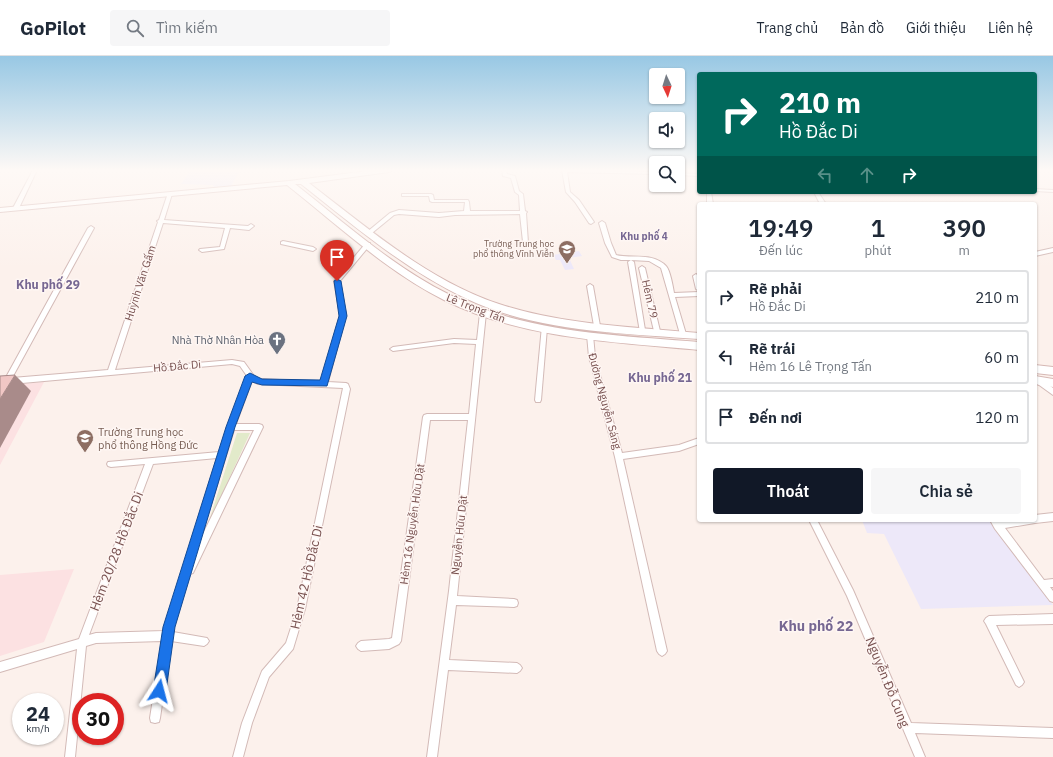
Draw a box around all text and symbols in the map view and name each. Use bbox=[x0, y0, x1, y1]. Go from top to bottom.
search box bbox=[110, 10, 390, 46]
text: GoPilot bbox=[20, 16, 86, 40]
icon: search bbox=[124, 17, 146, 39]
text: Tìm kiếm bbox=[156, 18, 218, 37]
text: Trang chủ bbox=[757, 19, 818, 37]
text: Bản đồ bbox=[840, 19, 884, 37]
text: Giới thiệu bbox=[906, 19, 966, 37]
text: Liên hệ bbox=[988, 19, 1033, 37]
north arrow bbox=[649, 68, 685, 104]
map controls bbox=[649, 68, 685, 192]
text: 210 m bbox=[779, 84, 861, 121]
icon: right bbox=[713, 88, 765, 140]
button: sound bbox=[649, 112, 685, 148]
text: Hồ Đắc Di bbox=[779, 120, 858, 143]
button: search bbox=[649, 156, 685, 192]
icon: left bbox=[814, 164, 836, 186]
icon: ahead bbox=[856, 164, 878, 186]
icon: right bbox=[898, 164, 920, 186]
text: 19:49 bbox=[748, 212, 813, 244]
text: 1 bbox=[871, 212, 885, 244]
text: 390 bbox=[943, 212, 986, 244]
district label: Khu phố 4 bbox=[620, 228, 668, 243]
place label: Trường Trung học phổ thông Vĩnh Viễn bbox=[473, 238, 554, 259]
school or university icon: Trường Trung học phổ thông Vĩnh Viễn bbox=[557, 239, 577, 264]
pin bbox=[320, 240, 354, 281]
text: Đến lúc bbox=[759, 242, 803, 259]
text: phút bbox=[865, 242, 891, 259]
text: m bbox=[959, 242, 970, 259]
street label: Huỳnh Văn Gấm bbox=[121, 243, 159, 323]
icon: arrive bbox=[326, 246, 348, 268]
district label: Khu phố 29 bbox=[16, 276, 80, 292]
street label: Hẻm 79 bbox=[639, 278, 661, 320]
text: Rẽ phải bbox=[749, 279, 802, 298]
icon: right bbox=[715, 286, 737, 308]
text: 210 m bbox=[975, 288, 1019, 307]
street label: Lê Trọng Tấn bbox=[444, 290, 508, 326]
text: Hồ Đắc Di bbox=[749, 298, 806, 315]
church icon: Nhà Thờ Nhân Hòa bbox=[267, 330, 287, 355]
place label: Nhà Thờ Nhân Hòa bbox=[172, 333, 264, 347]
text: Rẽ trái bbox=[749, 339, 795, 358]
icon: left bbox=[715, 346, 737, 368]
text: 60 m bbox=[984, 348, 1019, 367]
street label: Đường Nguyễn Sáng bbox=[585, 351, 625, 451]
street label: Hồ Đắc Di bbox=[152, 357, 202, 375]
text: Hẻm 16 Lê Trọng Tấn bbox=[749, 358, 872, 375]
district label: Khu phố 21 bbox=[628, 369, 692, 385]
icon: arrive bbox=[715, 406, 737, 428]
text: Đến nơi bbox=[749, 408, 802, 427]
text: 120 m bbox=[975, 408, 1019, 427]
place label: Trường Trung học phổ thông Hồng Đức bbox=[98, 425, 199, 452]
school or university icon: Trường Trung học phổ thông Hồng Đức bbox=[75, 428, 95, 453]
street label: Hẻm 16 Nguyễn Hữu Dật bbox=[397, 463, 427, 585]
button: Thoát bbox=[713, 468, 863, 514]
button: Chia sẻ bbox=[871, 468, 1021, 514]
street label: Hẻm 20/28 Hồ Đắc Di bbox=[86, 489, 147, 613]
street label: Nguyễn Hữu Dật bbox=[448, 494, 470, 576]
street label: Hẻm 42 Hồ Đắc Di bbox=[286, 523, 327, 631]
district label: Khu phố 22 bbox=[779, 616, 853, 635]
street label: Nguyễn Đỗ Cung bbox=[862, 634, 913, 730]
position arrow bbox=[138, 670, 180, 712]
speed limit sign: 30 bbox=[72, 693, 124, 745]
text: 24 bbox=[26, 700, 50, 727]
text: km/h bbox=[26, 722, 50, 735]

